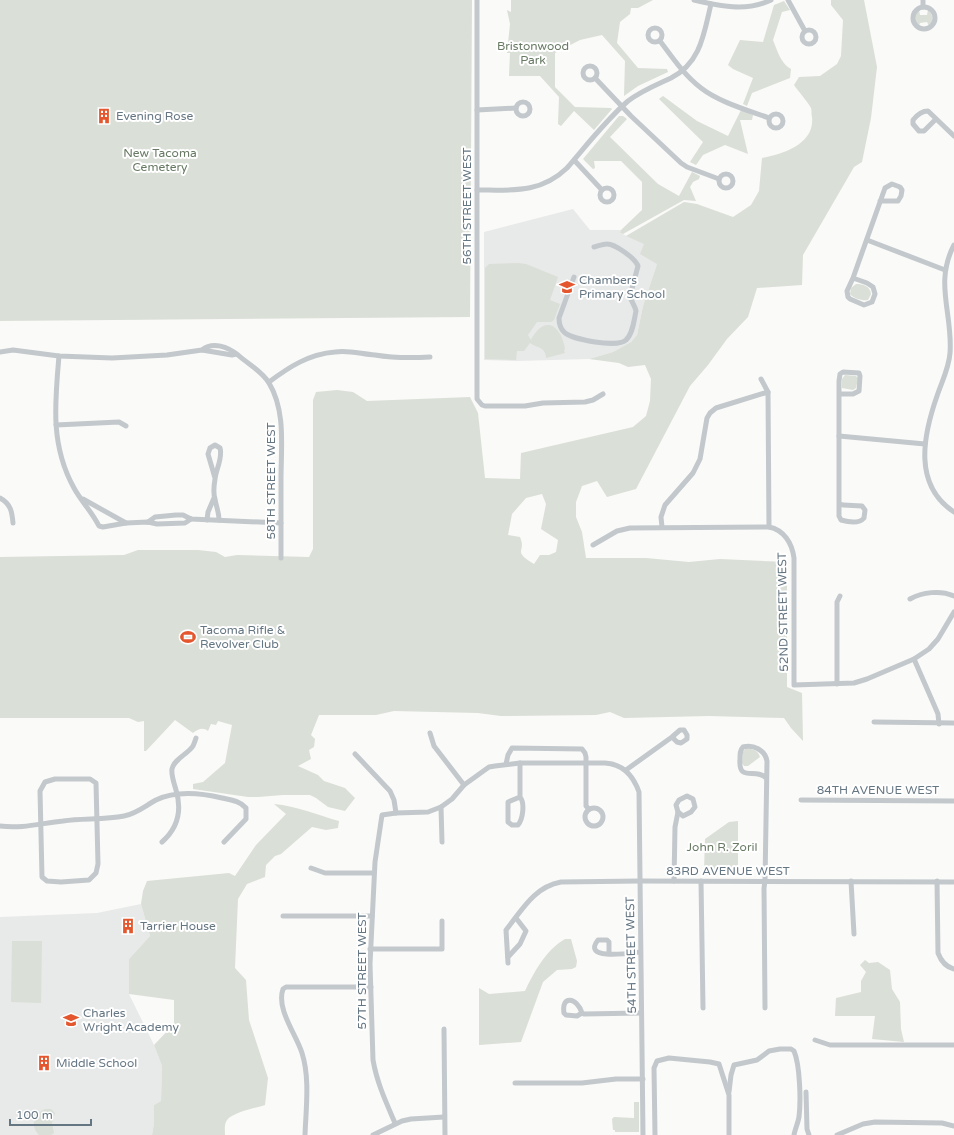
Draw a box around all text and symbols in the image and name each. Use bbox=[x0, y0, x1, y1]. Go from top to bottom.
park label: Bristonwood Park bbox=[497, 39, 569, 67]
building icon: Evening Rose bbox=[95, 107, 113, 125]
place label: Evening Rose bbox=[116, 109, 193, 123]
park label: New Tacoma Cemetery bbox=[123, 146, 197, 174]
street label: 56TH STREET WEST bbox=[460, 147, 474, 265]
place label: Chambers Primary School bbox=[579, 273, 665, 301]
school or university icon: Chambers Primary School bbox=[558, 278, 576, 296]
street label: 58TH STREET WEST bbox=[264, 422, 278, 540]
street label: 52ND STREET WEST bbox=[775, 551, 791, 672]
place label: Tacoma Rifle & Revolver Club bbox=[200, 623, 285, 651]
sports icon: Tacoma Rifle & Revolver Club bbox=[179, 628, 197, 646]
street label: 84TH AVENUE WEST bbox=[817, 783, 940, 797]
park label: John R. Zoril bbox=[687, 840, 757, 854]
street label: 83RD AVENUE WEST bbox=[666, 864, 791, 878]
street label: 54TH STREET WEST bbox=[623, 896, 639, 1014]
street label: 57TH STREET WEST bbox=[355, 912, 369, 1030]
building icon: Tarrier House bbox=[119, 917, 137, 935]
place label: Tarrier House bbox=[140, 919, 216, 933]
place label: Charles Wright Academy bbox=[83, 1006, 179, 1034]
school or university icon: Charles Wright Academy bbox=[62, 1011, 80, 1029]
building icon: Middle School bbox=[35, 1054, 53, 1072]
place label: Middle School bbox=[56, 1056, 137, 1070]
scale bar bbox=[10, 1101, 91, 1127]
text: 100 m bbox=[16, 1108, 53, 1122]

